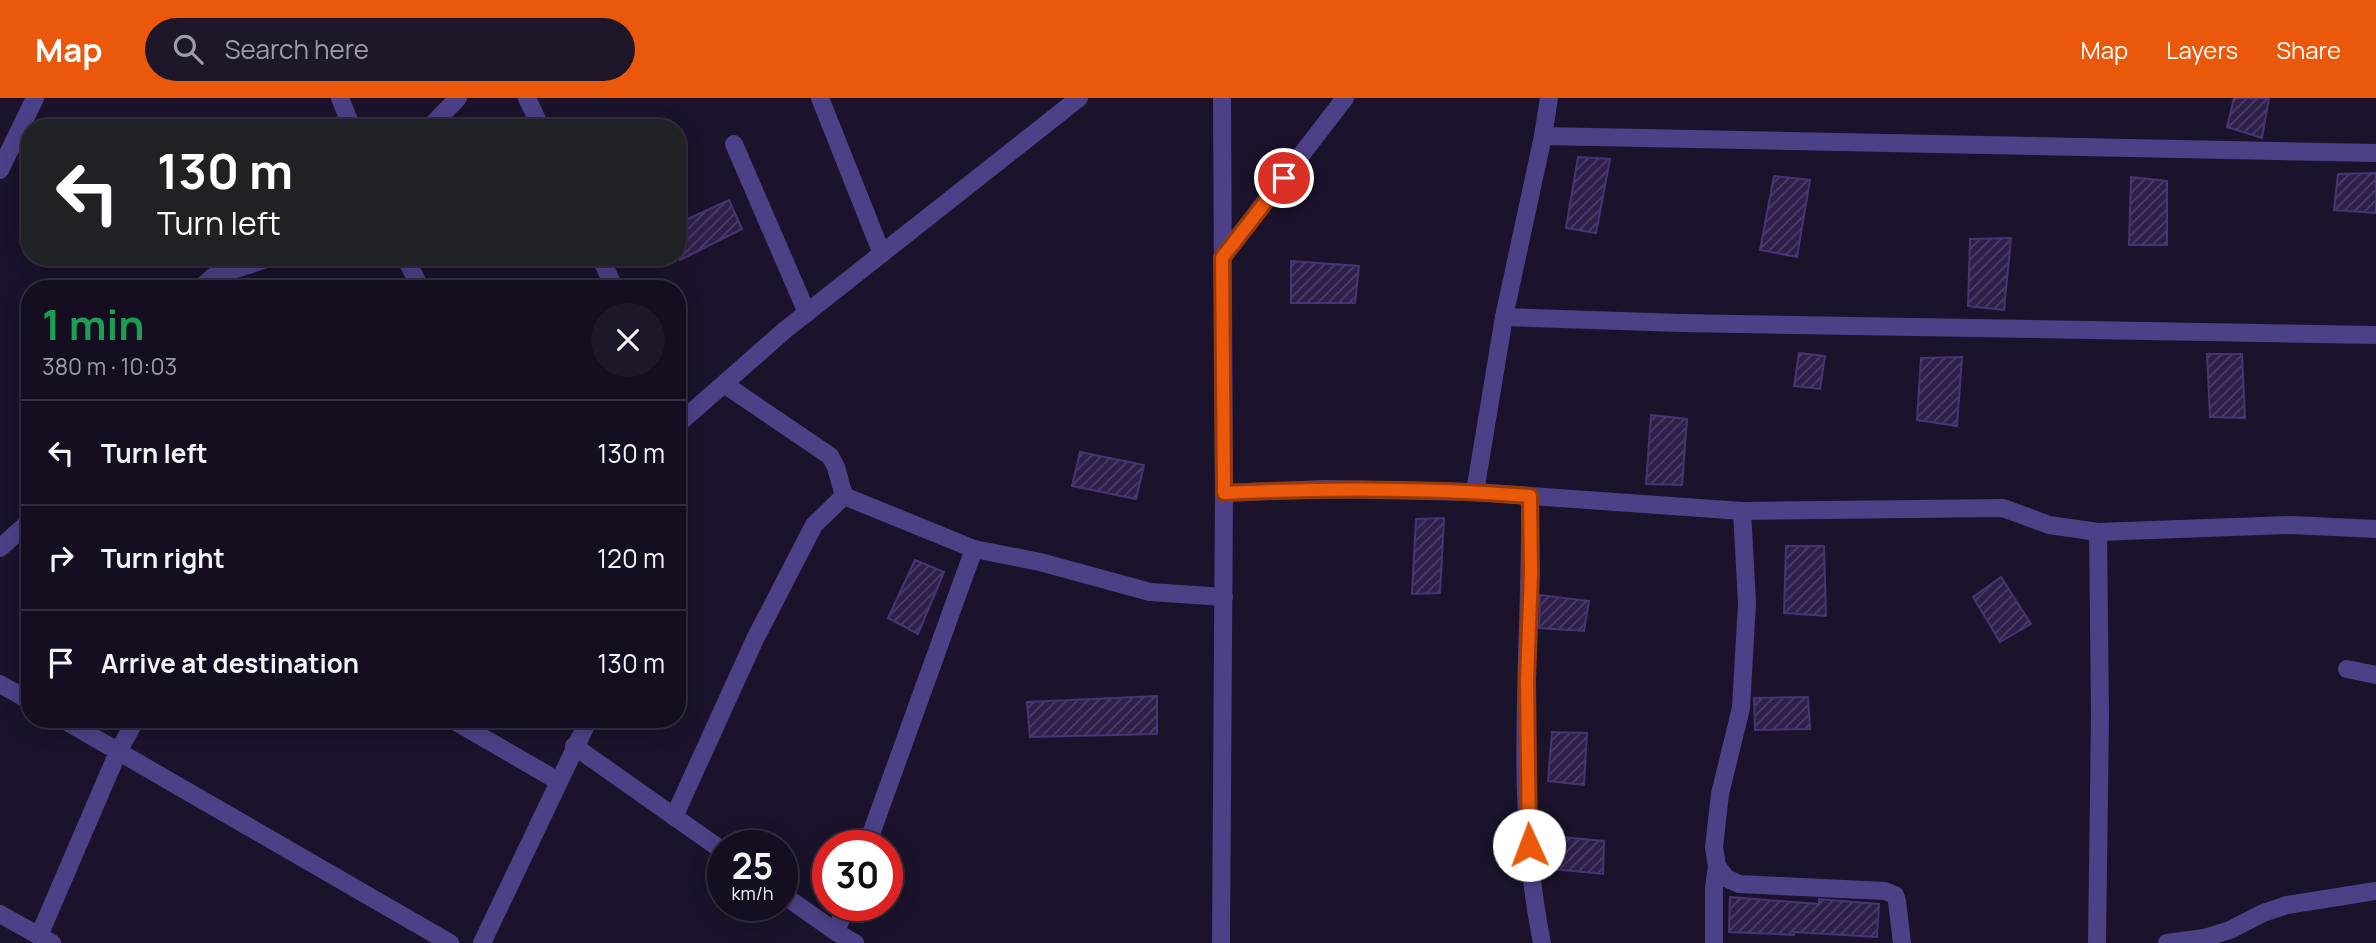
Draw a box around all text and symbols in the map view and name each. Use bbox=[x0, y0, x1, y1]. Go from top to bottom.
search box bbox=[145, 18, 635, 81]
text: Map bbox=[35, 27, 103, 72]
icon: search bbox=[169, 30, 207, 68]
text: Search here bbox=[225, 31, 369, 67]
text: Map bbox=[2081, 33, 2128, 66]
text: Layers bbox=[2166, 33, 2238, 66]
text: Share bbox=[2276, 33, 2341, 66]
text: 130 m bbox=[157, 137, 293, 204]
icon: left bbox=[42, 147, 133, 238]
pin bbox=[1254, 148, 1314, 208]
icon: arrive bbox=[1265, 159, 1303, 197]
text: Turn left bbox=[157, 201, 281, 245]
text: 1 min bbox=[42, 295, 145, 353]
button: close bbox=[591, 303, 665, 377]
text: 380 m · 10:03 bbox=[42, 350, 177, 382]
icon: left bbox=[42, 434, 80, 472]
text: Turn left bbox=[101, 435, 208, 471]
text: 130 m bbox=[597, 435, 665, 471]
icon: right bbox=[42, 539, 80, 577]
text: Turn right bbox=[101, 540, 225, 576]
text: 120 m bbox=[597, 540, 665, 576]
icon: arrive bbox=[42, 644, 80, 682]
text: Arrive at destination bbox=[101, 645, 359, 681]
text: 130 m bbox=[597, 645, 665, 681]
position arrow bbox=[1492, 808, 1566, 882]
speed limit sign: 30 bbox=[812, 830, 903, 921]
text: 25 bbox=[732, 842, 773, 890]
text: km/h bbox=[732, 881, 773, 905]

